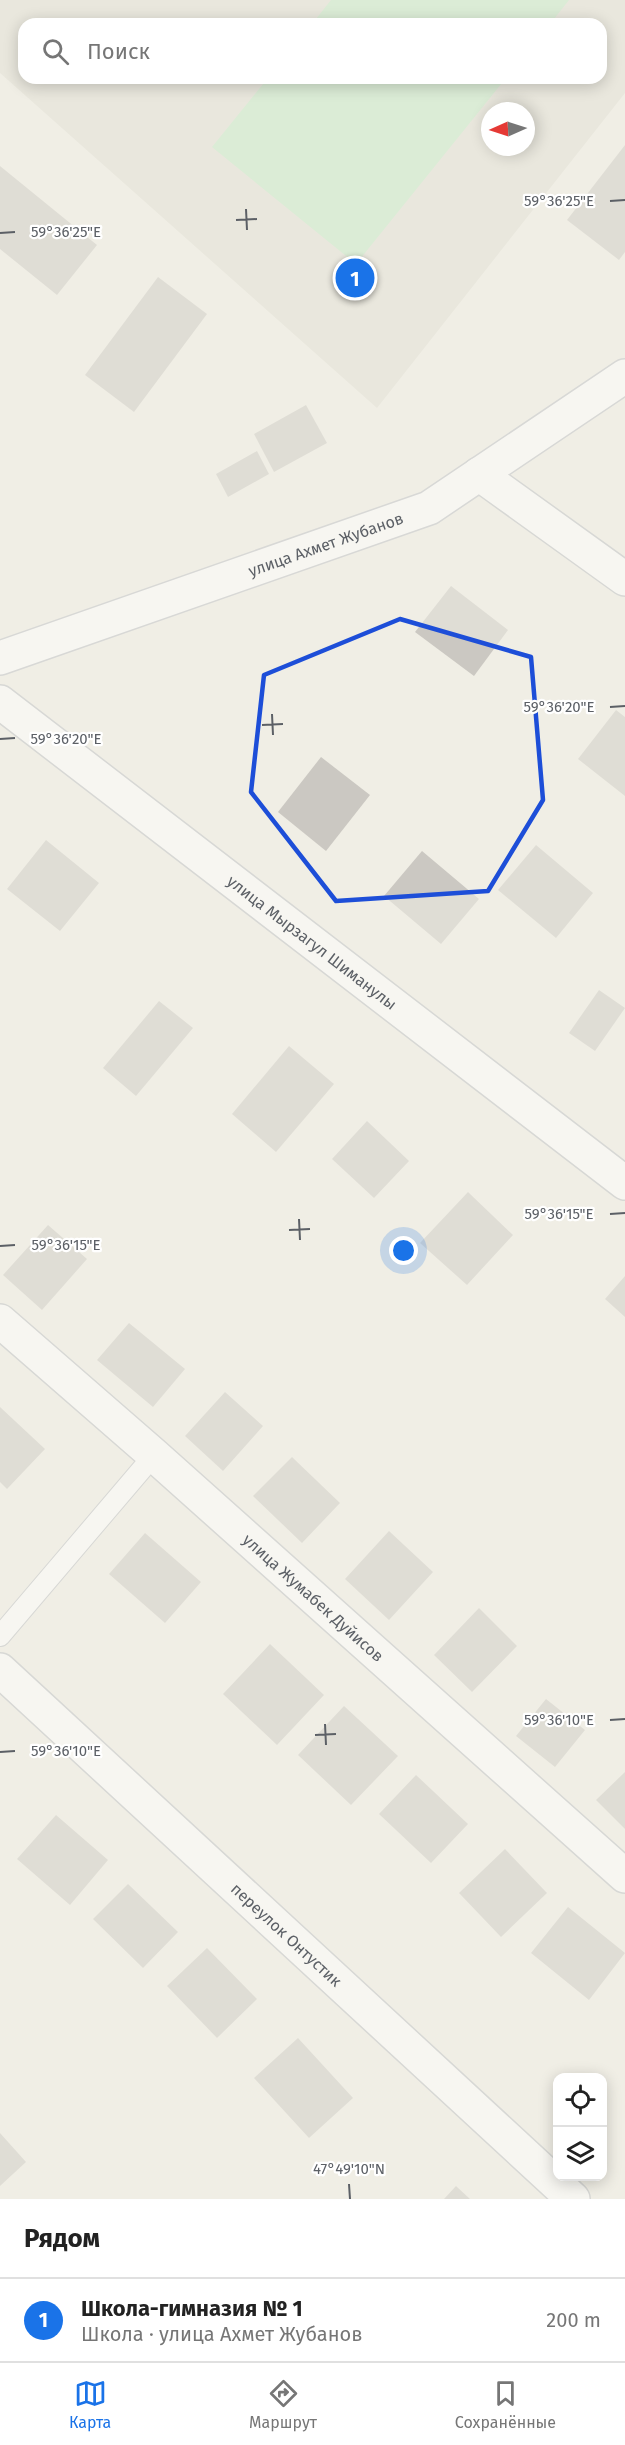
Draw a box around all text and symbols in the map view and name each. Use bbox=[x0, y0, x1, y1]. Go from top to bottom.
search box bbox=[18, 18, 607, 84]
icon: search bbox=[39, 35, 72, 68]
text: Поиск bbox=[87, 38, 150, 65]
north arrow bbox=[481, 102, 535, 156]
text: 59°36'25"E bbox=[524, 192, 594, 210]
text: 59°36'25"E bbox=[31, 223, 101, 241]
pin: 1 bbox=[336, 256, 374, 300]
street label: улица Ахмет Жубанов bbox=[246, 508, 406, 580]
text: 59°36'20"E bbox=[523, 698, 595, 716]
text: 59°36'20"E bbox=[30, 730, 102, 748]
street label: улица Мырзагул Шиманулы bbox=[224, 871, 401, 1014]
text: 59°36'15"E bbox=[524, 1205, 594, 1223]
text: 59°36'15"E bbox=[31, 1236, 101, 1254]
your location bbox=[389, 1236, 418, 1265]
street label: улица Жумабек Дуйисов bbox=[239, 1530, 388, 1665]
text: 59°36'10"E bbox=[524, 1711, 594, 1729]
text: 59°36'10"E bbox=[31, 1742, 101, 1760]
street label: переулок Онтустик bbox=[227, 1879, 346, 1991]
map controls bbox=[553, 2073, 607, 2181]
button: locate bbox=[553, 2073, 607, 2127]
button: layers bbox=[553, 2127, 607, 2181]
text: 47°49'10"N bbox=[313, 2160, 385, 2178]
text: Рядом bbox=[24, 2223, 100, 2254]
text: Школа-гимназия № 1 bbox=[81, 2295, 303, 2322]
text: 1 bbox=[39, 2308, 48, 2332]
text: 200 m bbox=[546, 2308, 601, 2332]
text: Школа · улица Ахмет Жубанов bbox=[81, 2322, 362, 2346]
tab: Карта bbox=[69, 2377, 111, 2432]
tab: Маршрут bbox=[249, 2377, 317, 2432]
tab: Сохранённые bbox=[455, 2377, 556, 2432]

